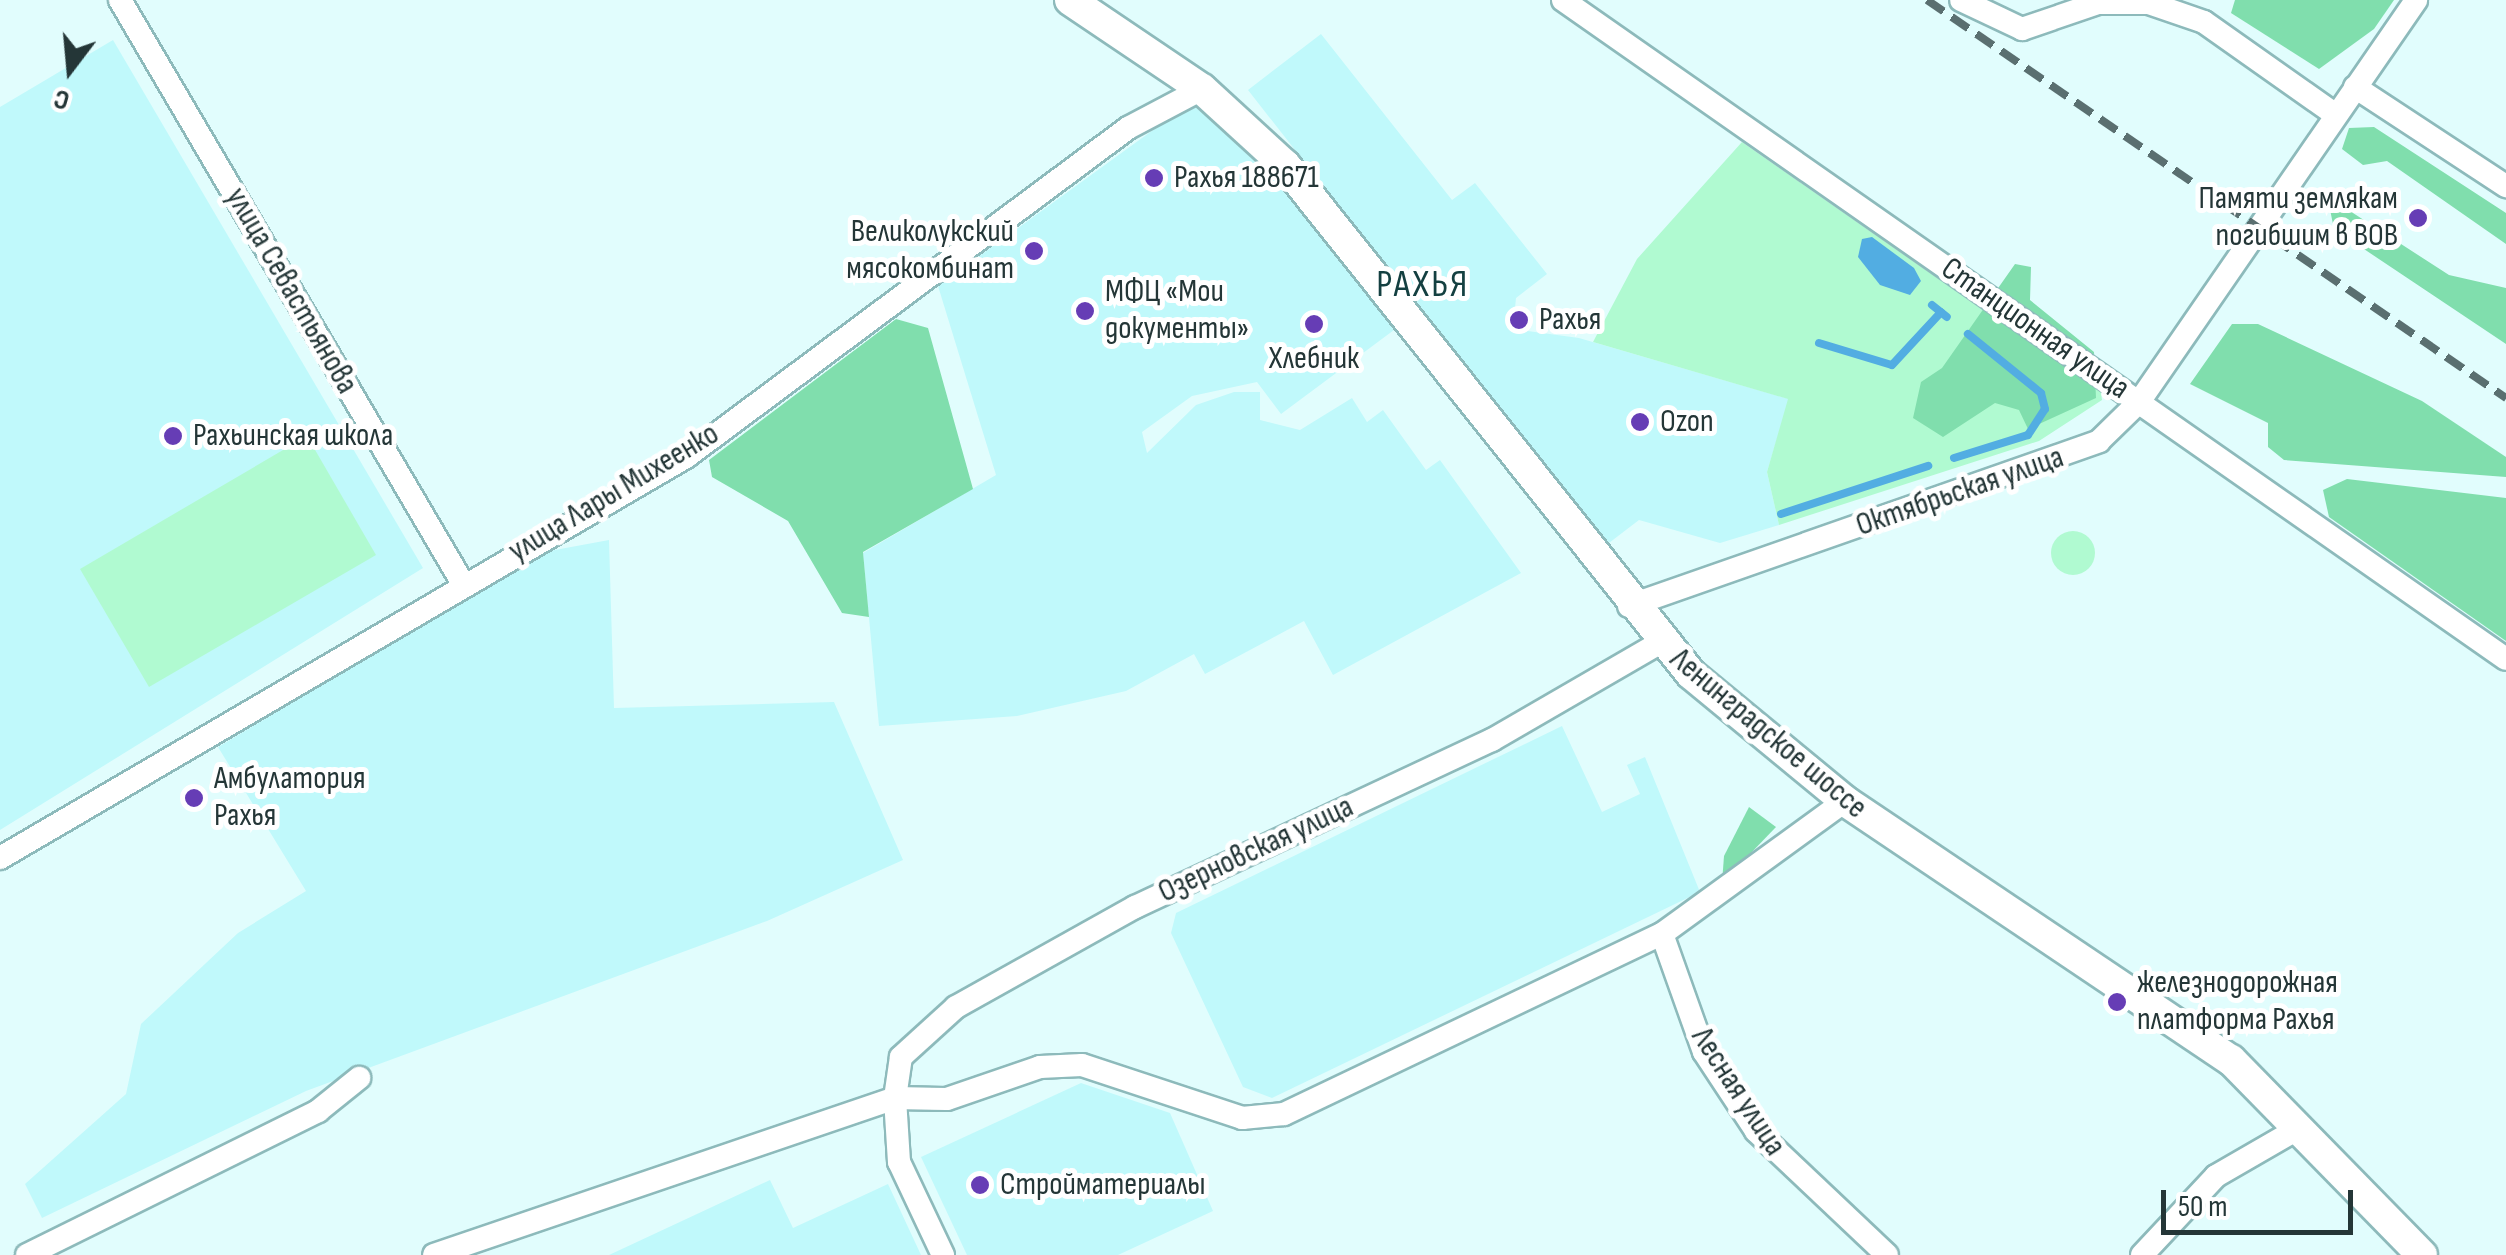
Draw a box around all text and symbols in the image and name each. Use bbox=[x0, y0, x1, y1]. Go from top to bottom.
north arrow bbox=[20, 20, 120, 120]
text: С bbox=[50, 81, 73, 117]
place label: Рахья 188671 bbox=[1174, 159, 1319, 197]
marker: Рахья 188671 bbox=[1143, 167, 1165, 189]
street label: улица Севастьянова bbox=[216, 181, 366, 401]
place label: Памяти землякам погибшим в ВОВ bbox=[2199, 181, 2398, 256]
marker: Памяти землякам погибшим в ВОВ bbox=[2407, 207, 2429, 229]
place label: Великолукский мясокомбинат bbox=[846, 214, 1014, 289]
marker: Великолукский мясокомбинат bbox=[1023, 240, 1045, 262]
street label: Станционная улица bbox=[1933, 250, 2137, 408]
district label: РАХЬЯ bbox=[1376, 262, 1470, 308]
place label: МФЦ «Мои документы» bbox=[1105, 274, 1249, 349]
marker: МФЦ «Мои документы» bbox=[1074, 300, 1096, 322]
place label: Рахья bbox=[1539, 301, 1601, 339]
marker: Рахья bbox=[1508, 309, 1530, 331]
marker: Хлебник bbox=[1303, 313, 1325, 335]
place label: Хлебник bbox=[1269, 340, 1359, 378]
place label: Ozon bbox=[1660, 403, 1714, 441]
marker: Ozon bbox=[1629, 411, 1651, 433]
street label: улица Лары Михеенко bbox=[502, 415, 726, 571]
place label: Рахьинская школа bbox=[193, 417, 393, 455]
marker: Рахьинская школа bbox=[162, 425, 184, 447]
street label: Октябрьская улица bbox=[1851, 439, 2069, 545]
street label: Ленинградское шоссе bbox=[1662, 641, 1874, 827]
place label: Амбулатория Рахья bbox=[214, 761, 366, 836]
marker: Амбулатория Рахья bbox=[183, 787, 205, 809]
street label: Озерновская улица bbox=[1152, 788, 1360, 912]
place label: железнодорожная платформа Рахья bbox=[2137, 965, 2338, 1040]
marker: железнодорожная платформа Рахья bbox=[2106, 991, 2128, 1013]
street label: Лесная улица bbox=[1682, 1021, 1794, 1163]
place label: Стройматериалы bbox=[1000, 1166, 1205, 1204]
scale bar bbox=[2166, 1170, 2358, 1232]
marker: Стройматериалы bbox=[969, 1174, 991, 1196]
text: 50 m bbox=[2178, 1189, 2227, 1225]

